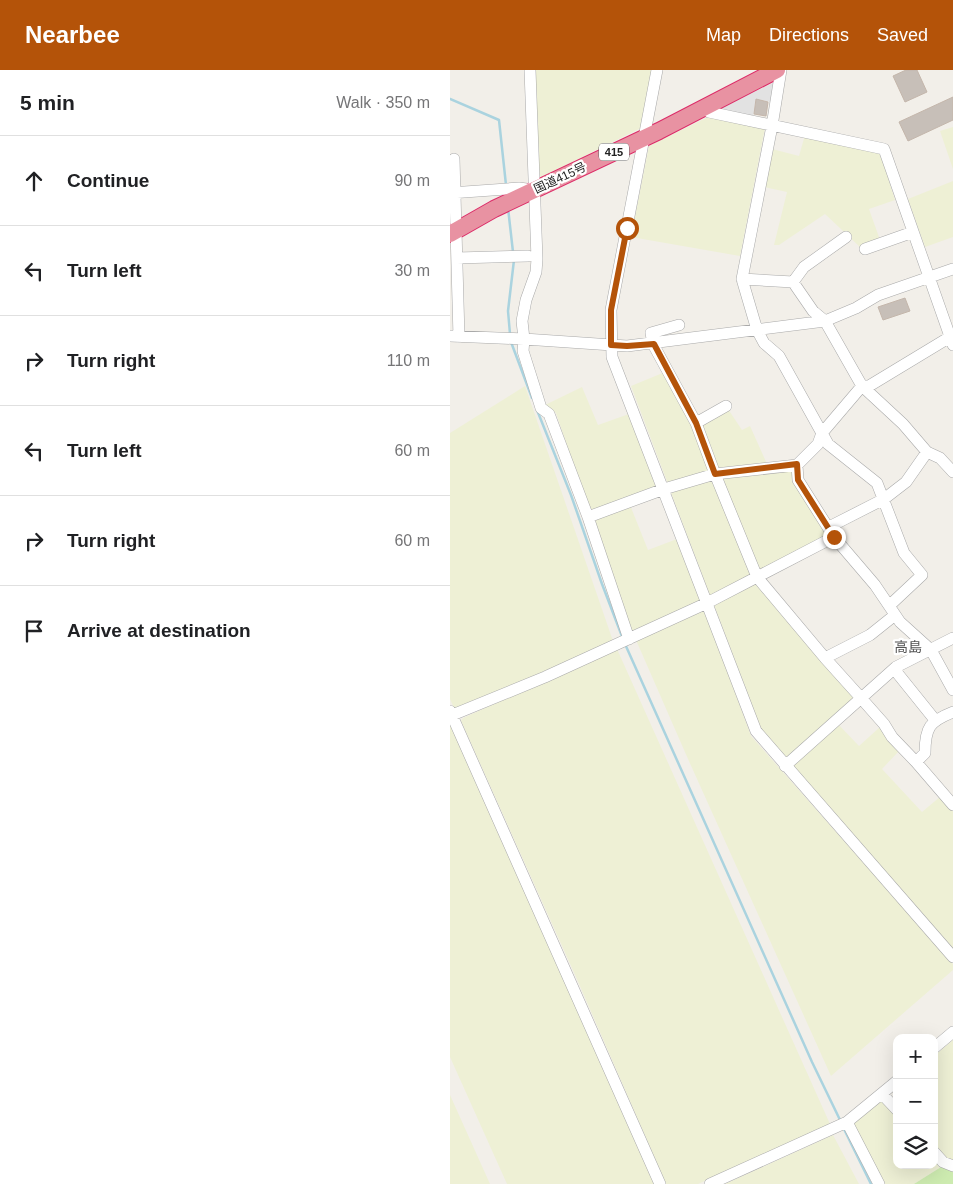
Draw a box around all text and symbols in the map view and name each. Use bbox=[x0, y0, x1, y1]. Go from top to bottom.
text: Nearbee bbox=[25, 21, 120, 48]
text: Map bbox=[706, 25, 741, 45]
text: Directions bbox=[769, 25, 849, 45]
text: Saved bbox=[877, 25, 928, 45]
text: 5 min bbox=[20, 91, 75, 114]
text: Walk · 350 m bbox=[336, 94, 430, 111]
road number: 415 bbox=[599, 144, 629, 160]
street label: 国道415号 bbox=[532, 160, 588, 196]
icon: ahead bbox=[20, 167, 48, 195]
text: Continue bbox=[67, 170, 149, 191]
text: 90 m bbox=[394, 172, 430, 189]
route start bbox=[616, 217, 639, 240]
icon: left bbox=[20, 257, 48, 285]
text: Turn left bbox=[67, 260, 142, 281]
text: 30 m bbox=[394, 262, 430, 279]
icon: right bbox=[20, 347, 48, 375]
text: Turn right bbox=[67, 350, 155, 371]
text: 110 m bbox=[387, 352, 430, 369]
icon: left bbox=[20, 437, 48, 465]
text: Turn left bbox=[67, 440, 142, 461]
text: 60 m bbox=[394, 442, 430, 459]
route end bbox=[823, 526, 846, 549]
icon: right bbox=[20, 527, 48, 555]
text: Turn right bbox=[67, 530, 155, 551]
text: 60 m bbox=[394, 532, 430, 549]
icon: arrive bbox=[20, 617, 48, 645]
text: Arrive at destination bbox=[67, 620, 251, 641]
district label: 高島 bbox=[894, 639, 922, 655]
map controls bbox=[893, 1034, 938, 1169]
button: + bbox=[893, 1034, 938, 1079]
button: − bbox=[893, 1079, 938, 1124]
button: layers bbox=[893, 1124, 938, 1169]

